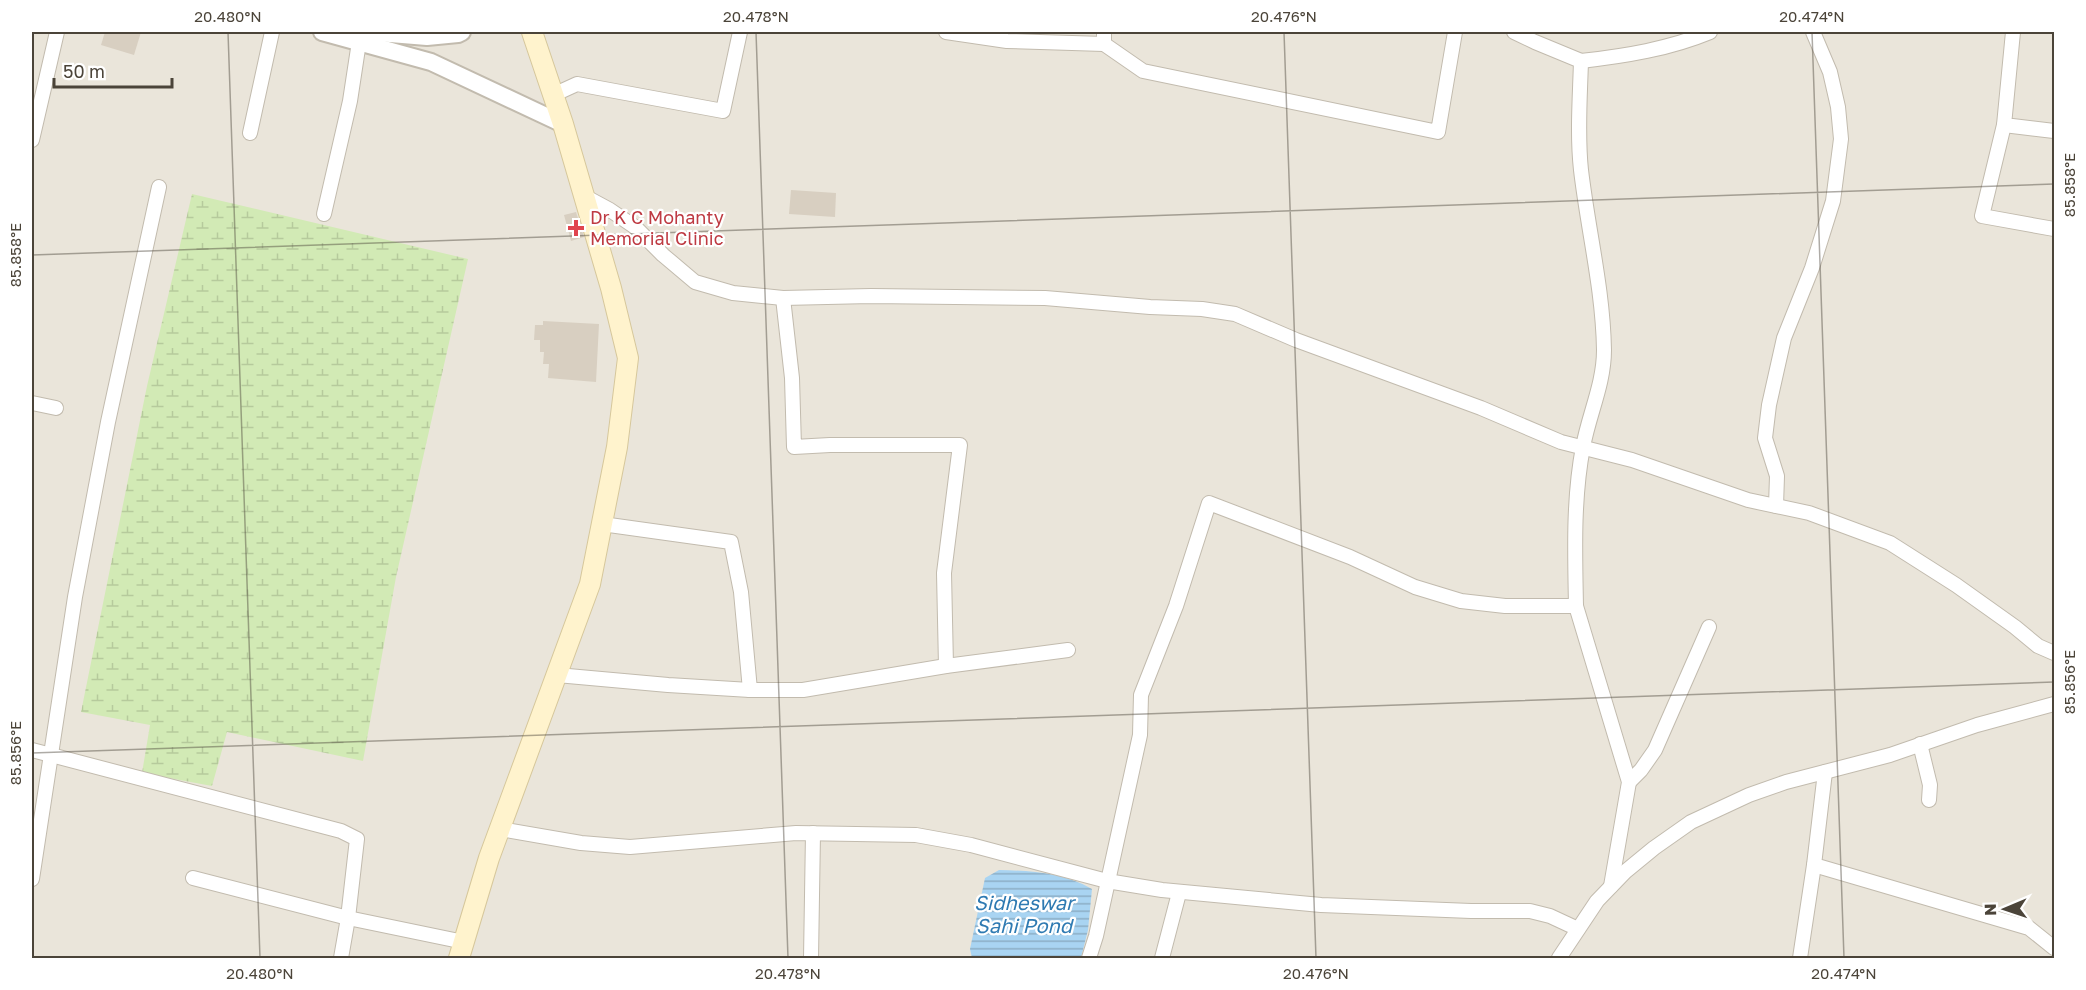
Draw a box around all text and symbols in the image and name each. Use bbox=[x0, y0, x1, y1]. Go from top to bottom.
text: 20.480°N bbox=[194, 7, 262, 25]
text: 20.478°N bbox=[723, 7, 789, 25]
text: 20.476°N bbox=[1251, 7, 1317, 25]
text: 20.474°N bbox=[1779, 7, 1845, 25]
scale bar bbox=[54, 51, 172, 89]
text: 50 m bbox=[63, 60, 105, 82]
text: 85.858°E bbox=[2060, 153, 2078, 217]
place label: Dr K C Mohanty Memorial Clinic bbox=[590, 206, 724, 249]
marker: Dr K C Mohanty Memorial Clinic bbox=[567, 219, 585, 237]
text: 85.858°E bbox=[6, 223, 24, 287]
text: 85.856°E bbox=[2060, 650, 2078, 714]
text: 85.856°E bbox=[6, 721, 24, 785]
north arrow bbox=[1975, 879, 2035, 939]
water label: Sidheswar Sahi Pond bbox=[974, 890, 1077, 937]
text: N bbox=[1980, 903, 2000, 916]
text: 20.480°N bbox=[226, 964, 294, 982]
text: 20.478°N bbox=[755, 964, 821, 982]
text: 20.476°N bbox=[1283, 964, 1349, 982]
text: 20.474°N bbox=[1811, 964, 1877, 982]

